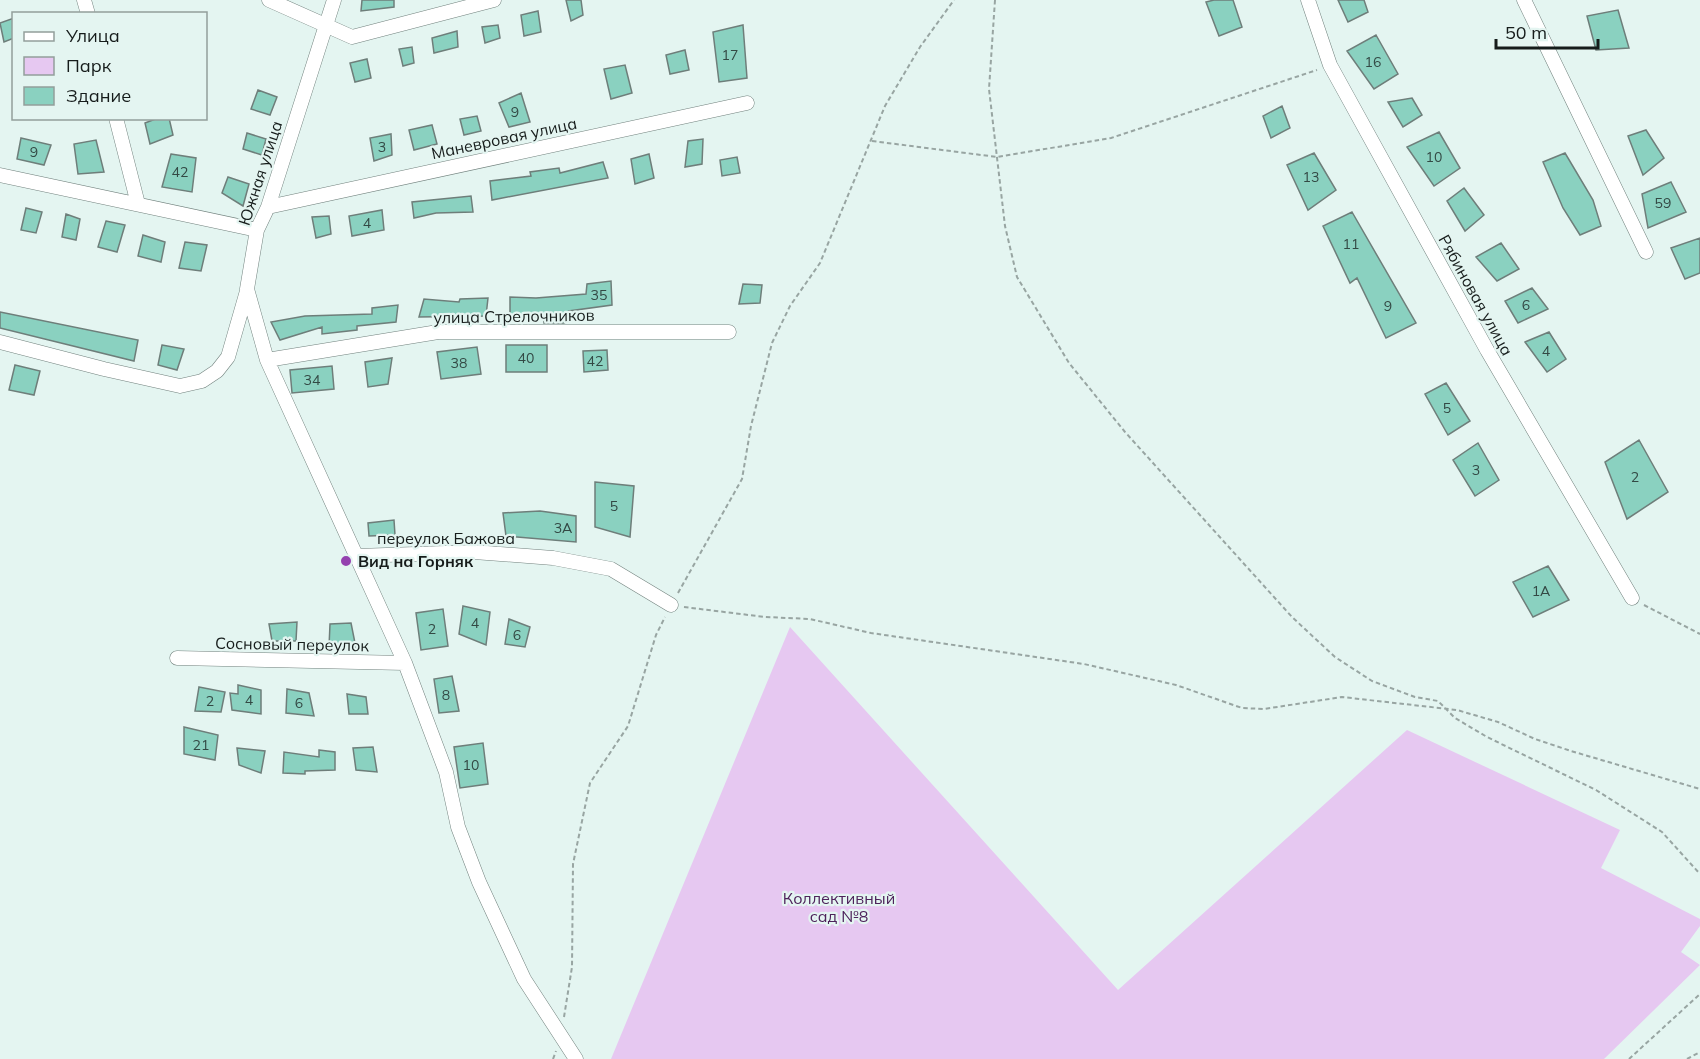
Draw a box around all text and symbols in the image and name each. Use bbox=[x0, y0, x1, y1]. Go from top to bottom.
legend bbox=[12, 12, 207, 120]
scale bar bbox=[1496, 12, 1598, 50]
text: 50 m bbox=[1505, 21, 1547, 44]
text: Улица bbox=[65, 24, 120, 47]
house number: 17 bbox=[722, 46, 738, 64]
house number: 16 bbox=[1365, 53, 1381, 71]
text: Парк bbox=[66, 54, 112, 77]
text: Здание bbox=[66, 84, 131, 107]
house number: 9 bbox=[511, 103, 519, 121]
street label: Маневровая улица bbox=[429, 113, 579, 163]
street label: Южная улица bbox=[234, 118, 286, 228]
house number: 3 bbox=[378, 138, 386, 156]
house number: 9 bbox=[30, 143, 38, 161]
house number: 10 bbox=[1426, 148, 1442, 166]
house number: 42 bbox=[172, 163, 188, 181]
house number: 13 bbox=[1303, 168, 1319, 186]
house number: 59 bbox=[1655, 194, 1671, 212]
house number: 4 bbox=[363, 214, 372, 232]
street label: Рябиновая улица bbox=[1434, 231, 1518, 359]
house number: 11 bbox=[1343, 235, 1359, 253]
house number: 35 bbox=[591, 286, 607, 304]
house number: 6 bbox=[1522, 296, 1530, 314]
house number: 9 bbox=[1384, 297, 1392, 315]
street label: улица Стрелочников bbox=[433, 305, 595, 327]
house number: 4 bbox=[1542, 342, 1551, 360]
house number: 40 bbox=[518, 349, 534, 367]
house number: 42 bbox=[587, 352, 603, 370]
house number: 38 bbox=[451, 354, 467, 372]
house number: 34 bbox=[304, 371, 321, 389]
house number: 5 bbox=[1443, 399, 1451, 417]
house number: 3 bbox=[1472, 461, 1480, 479]
house number: 2 bbox=[1631, 468, 1639, 486]
house number: 5 bbox=[610, 497, 618, 515]
house number: 3А bbox=[554, 519, 573, 537]
street label: переулок Бажова bbox=[377, 528, 515, 548]
place label: Вид на Горняк bbox=[358, 551, 474, 571]
marker: Вид на Горняк bbox=[339, 554, 353, 568]
house number: 1А bbox=[1532, 582, 1551, 600]
house number: 4 bbox=[471, 614, 480, 632]
house number: 2 bbox=[428, 620, 436, 638]
house number: 6 bbox=[513, 626, 521, 644]
street label: Сосновый переулок bbox=[215, 633, 370, 655]
house number: 8 bbox=[442, 686, 450, 704]
house number: 4 bbox=[245, 691, 254, 709]
house number: 2 bbox=[206, 692, 214, 710]
house number: 6 bbox=[295, 694, 303, 712]
house number: 21 bbox=[193, 736, 209, 754]
house number: 10 bbox=[463, 756, 479, 774]
park label: Коллективный сад №8 bbox=[783, 888, 895, 926]

